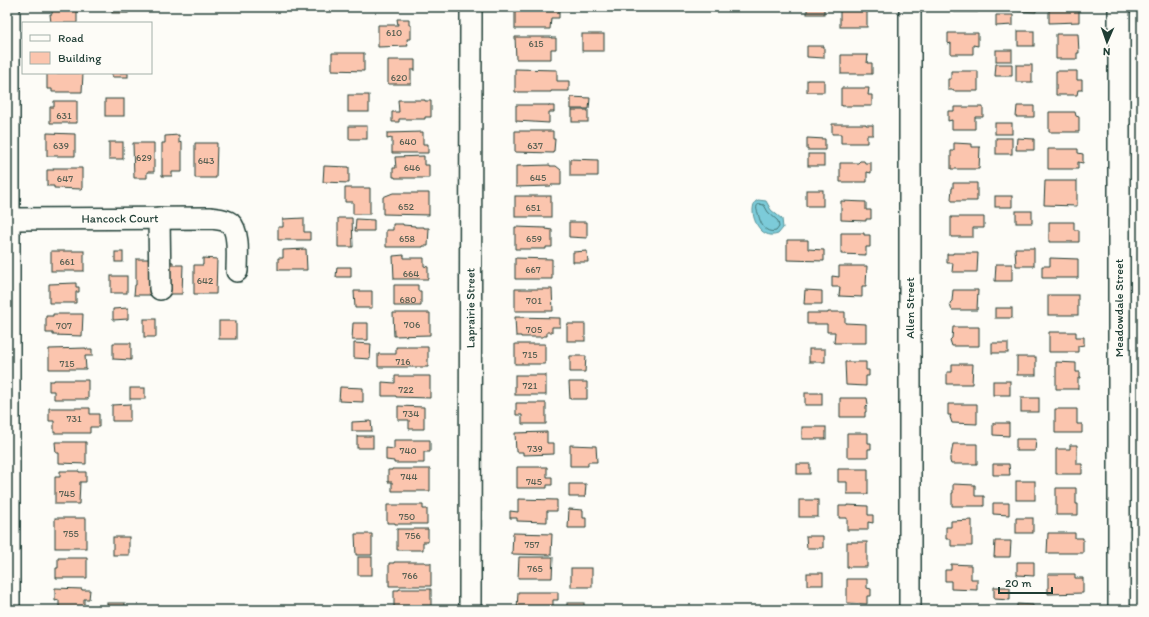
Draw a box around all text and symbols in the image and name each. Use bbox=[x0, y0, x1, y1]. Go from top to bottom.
legend bbox=[22, 22, 152, 74]
north arrow bbox=[1087, 22, 1127, 62]
house number: 610 bbox=[386, 26, 402, 39]
text: Road bbox=[58, 31, 84, 45]
house number: 615 bbox=[528, 37, 544, 50]
text: N bbox=[1103, 45, 1111, 58]
text: Building bbox=[58, 51, 102, 65]
house number: 620 bbox=[391, 71, 407, 84]
house number: 631 bbox=[56, 109, 72, 122]
house number: 640 bbox=[399, 135, 417, 148]
house number: 639 bbox=[53, 139, 69, 152]
house number: 637 bbox=[527, 139, 543, 152]
house number: 629 bbox=[136, 151, 152, 164]
house number: 643 bbox=[198, 154, 215, 167]
house number: 646 bbox=[404, 161, 420, 174]
house number: 645 bbox=[530, 171, 546, 184]
house number: 647 bbox=[57, 172, 73, 185]
house number: 652 bbox=[398, 200, 415, 213]
house number: 651 bbox=[525, 201, 541, 214]
street label: Hancock Court bbox=[81, 211, 159, 226]
house number: 658 bbox=[399, 232, 416, 245]
house number: 659 bbox=[526, 232, 542, 245]
house number: 661 bbox=[59, 255, 75, 268]
street label: Meadowdale Street bbox=[1112, 258, 1126, 357]
house number: 667 bbox=[525, 263, 541, 276]
house number: 664 bbox=[403, 267, 419, 280]
street label: Laprairie Street bbox=[463, 267, 478, 348]
house number: 642 bbox=[197, 274, 214, 287]
street label: Allen Street bbox=[903, 277, 917, 339]
house number: 680 bbox=[400, 293, 416, 306]
house number: 701 bbox=[526, 294, 542, 307]
house number: 706 bbox=[404, 318, 420, 331]
house number: 707 bbox=[56, 319, 72, 332]
house number: 705 bbox=[526, 323, 542, 336]
house number: 715 bbox=[523, 348, 537, 361]
house number: 716 bbox=[396, 355, 410, 368]
house number: 715 bbox=[60, 357, 74, 370]
house number: 721 bbox=[523, 379, 538, 392]
house number: 722 bbox=[398, 383, 414, 396]
house number: 734 bbox=[403, 407, 419, 420]
house number: 731 bbox=[66, 412, 82, 425]
house number: 739 bbox=[527, 442, 543, 455]
house number: 740 bbox=[399, 444, 417, 457]
house number: 744 bbox=[401, 470, 417, 483]
house number: 745 bbox=[526, 475, 542, 488]
house number: 745 bbox=[59, 487, 75, 500]
house number: 750 bbox=[399, 510, 415, 523]
house number: 755 bbox=[63, 527, 79, 540]
house number: 756 bbox=[405, 529, 421, 542]
house number: 757 bbox=[524, 538, 540, 551]
house number: 765 bbox=[527, 562, 543, 575]
house number: 766 bbox=[402, 569, 418, 582]
scale bar bbox=[999, 569, 1052, 595]
text: 20 m bbox=[1005, 576, 1032, 590]

